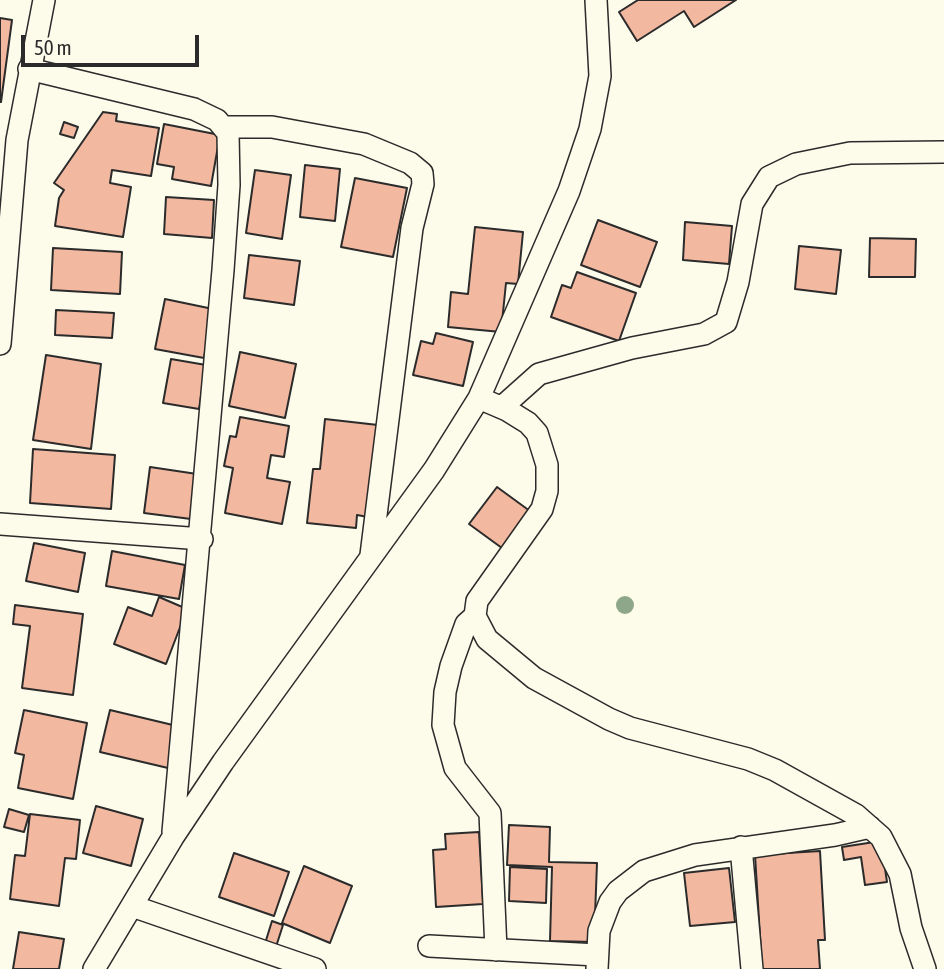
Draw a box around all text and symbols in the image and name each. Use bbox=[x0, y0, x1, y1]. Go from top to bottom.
scale bar bbox=[24, 21, 203, 65]
text: 50 m bbox=[34, 35, 72, 59]

